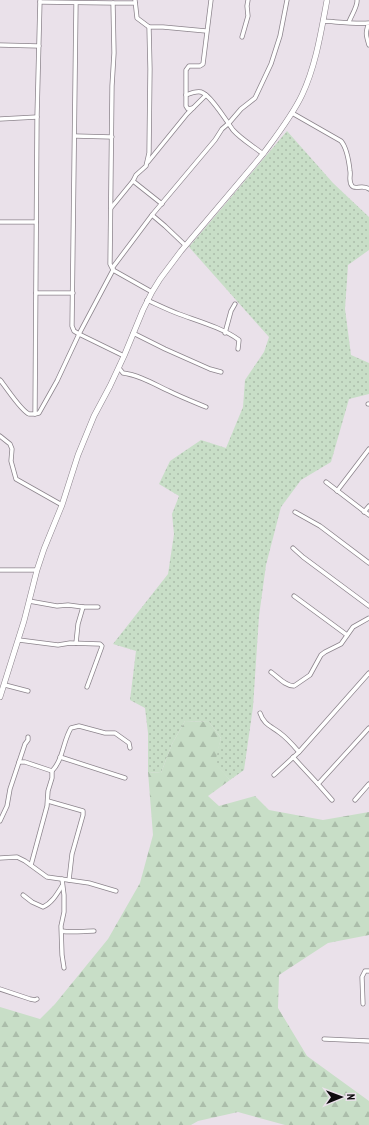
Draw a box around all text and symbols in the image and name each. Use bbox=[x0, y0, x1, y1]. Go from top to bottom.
north arrow bbox=[321, 1077, 361, 1117]
text: N bbox=[344, 1094, 358, 1100]

